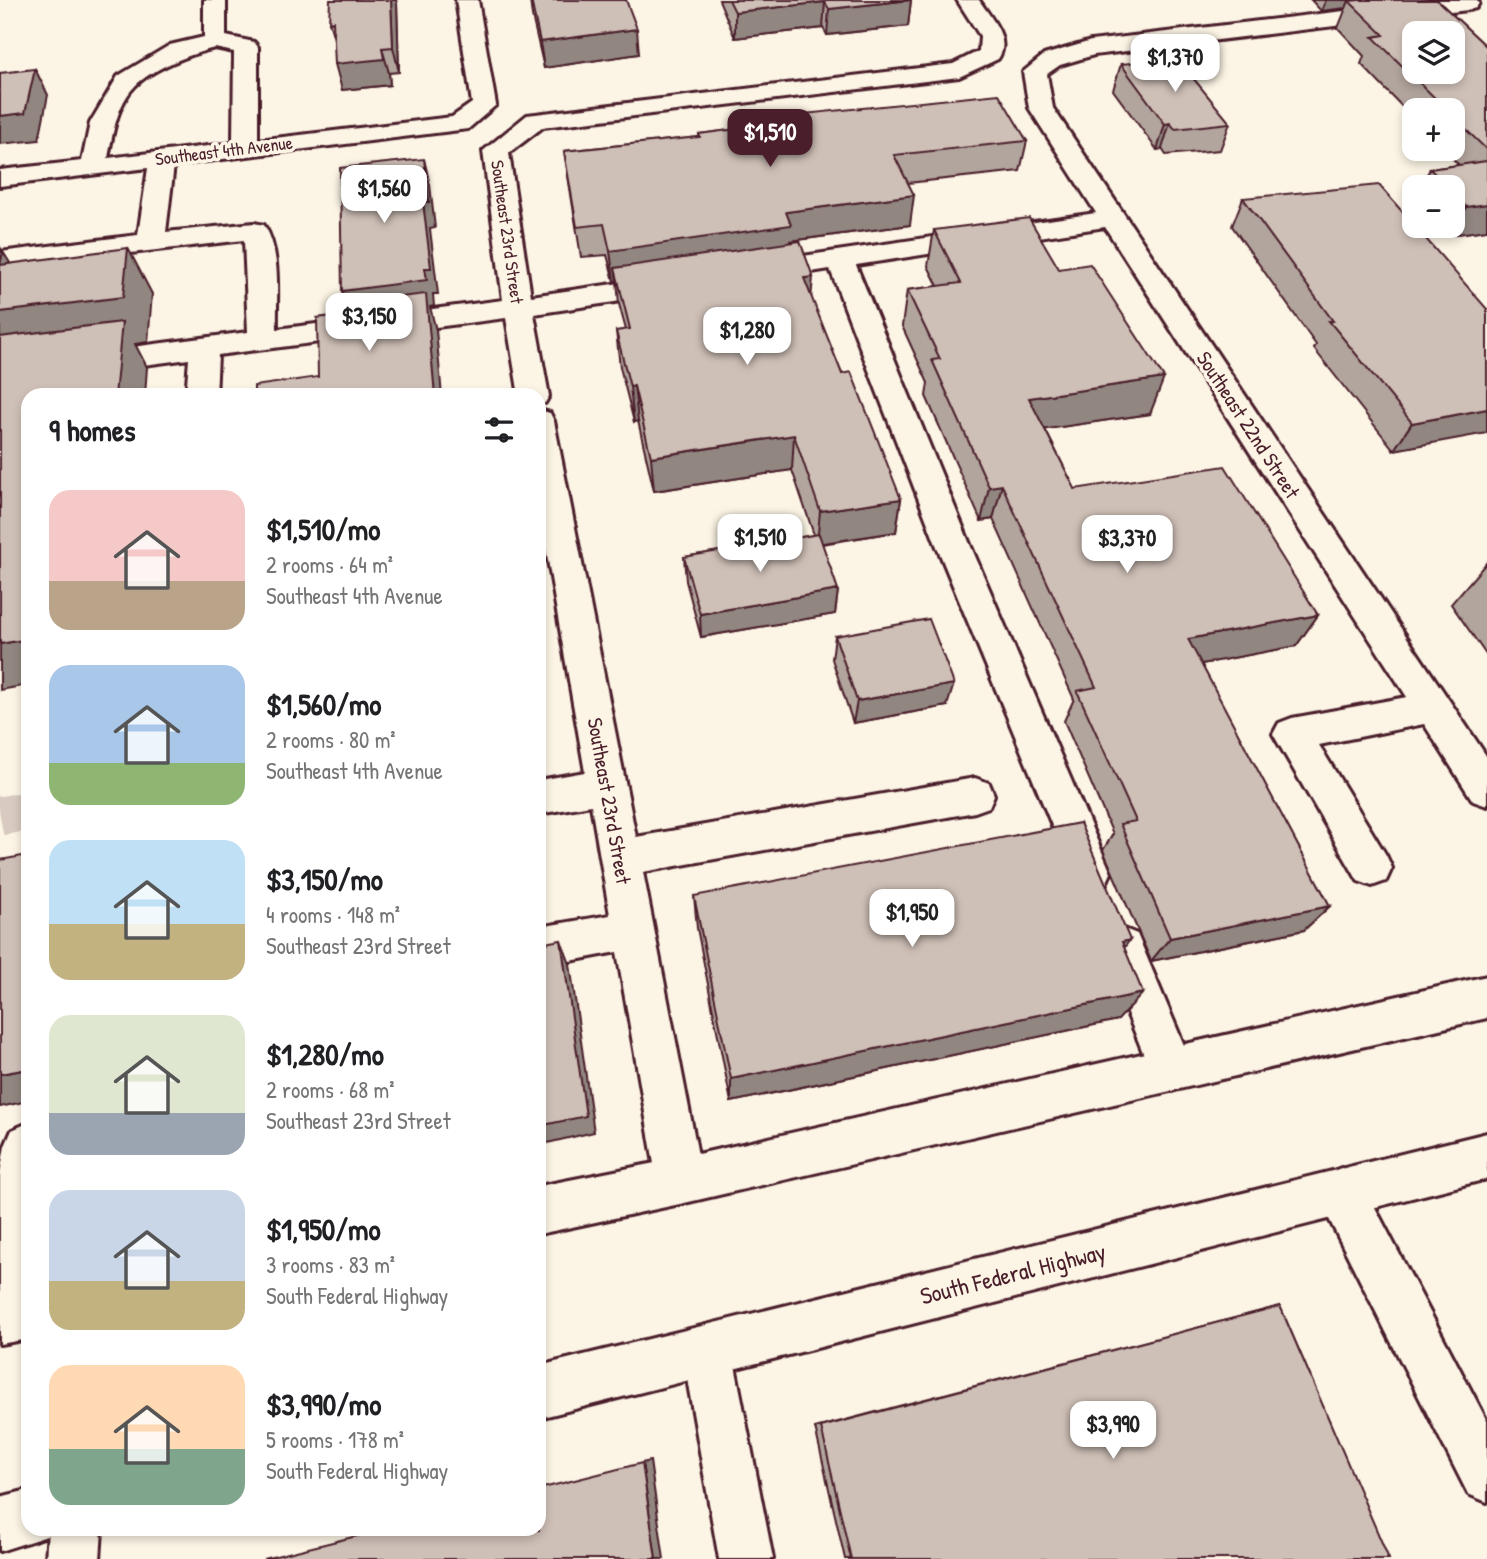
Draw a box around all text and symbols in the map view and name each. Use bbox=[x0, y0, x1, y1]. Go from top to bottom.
map controls bbox=[1402, 21, 1465, 238]
button: layers bbox=[1402, 21, 1465, 84]
pin: $1,370 bbox=[1118, 34, 1232, 94]
text: $1,370 bbox=[1147, 41, 1203, 72]
button: + bbox=[1402, 98, 1465, 161]
pin: $1,510 bbox=[713, 110, 827, 169]
text: $1,510 bbox=[743, 116, 797, 147]
street label: Southeast 4th Avenue bbox=[154, 130, 294, 171]
street label: Southeast 23rd Street bbox=[485, 159, 530, 306]
pin: $1,560 bbox=[327, 166, 441, 225]
text: $1,560 bbox=[357, 172, 411, 203]
button: − bbox=[1402, 175, 1465, 238]
pin: $3,150 bbox=[312, 294, 426, 353]
text: $3,150 bbox=[342, 300, 397, 331]
pin: $1,280 bbox=[690, 308, 804, 367]
text: $1,280 bbox=[719, 314, 775, 345]
street label: Southeast 22nd Street bbox=[1190, 345, 1307, 505]
text: 9 homes bbox=[49, 410, 136, 450]
icon: filters bbox=[480, 411, 518, 449]
text: $1,510/mo bbox=[266, 509, 380, 549]
pin: $1,510 bbox=[703, 514, 817, 574]
pin: $3,370 bbox=[1070, 516, 1184, 575]
icon: home bbox=[105, 518, 189, 602]
text: $1,510 bbox=[733, 521, 787, 552]
text: $3,370 bbox=[1098, 522, 1156, 553]
text: 2 rooms · 64 m² bbox=[266, 549, 393, 580]
text: Southeast 4th Avenue bbox=[266, 580, 443, 611]
text: $1,560/mo bbox=[266, 684, 381, 724]
icon: home bbox=[105, 693, 189, 777]
street label: Southeast 23rd Street bbox=[581, 715, 639, 887]
text: 2 rooms · 80 m² bbox=[266, 724, 396, 755]
text: Southeast 4th Avenue bbox=[266, 755, 443, 786]
text: $3,150/mo bbox=[266, 859, 383, 899]
icon: home bbox=[105, 868, 189, 952]
pin: $1,950 bbox=[855, 890, 969, 949]
text: $1,950 bbox=[885, 896, 939, 927]
text: 4 rooms · 148 m² bbox=[266, 899, 400, 930]
text: Southeast 23rd Street bbox=[266, 930, 451, 961]
text: $1,280/mo bbox=[266, 1034, 384, 1074]
icon: home bbox=[105, 1043, 189, 1127]
text: 2 rooms · 68 m² bbox=[266, 1074, 394, 1105]
text: Southeast 23rd Street bbox=[266, 1105, 451, 1136]
text: $1,950/mo bbox=[266, 1209, 380, 1249]
icon: home bbox=[105, 1218, 189, 1302]
street label: South Federal Highway bbox=[917, 1234, 1109, 1312]
text: 3 rooms · 83 m² bbox=[266, 1249, 395, 1280]
text: South Federal Highway bbox=[266, 1280, 448, 1311]
text: $3,990/mo bbox=[266, 1384, 381, 1424]
icon: home bbox=[105, 1393, 189, 1477]
pin: $3,990 bbox=[1056, 1402, 1170, 1461]
text: $3,990 bbox=[1086, 1408, 1140, 1439]
text: 5 rooms · 178 m² bbox=[266, 1424, 404, 1455]
text: South Federal Highway bbox=[266, 1455, 448, 1486]

